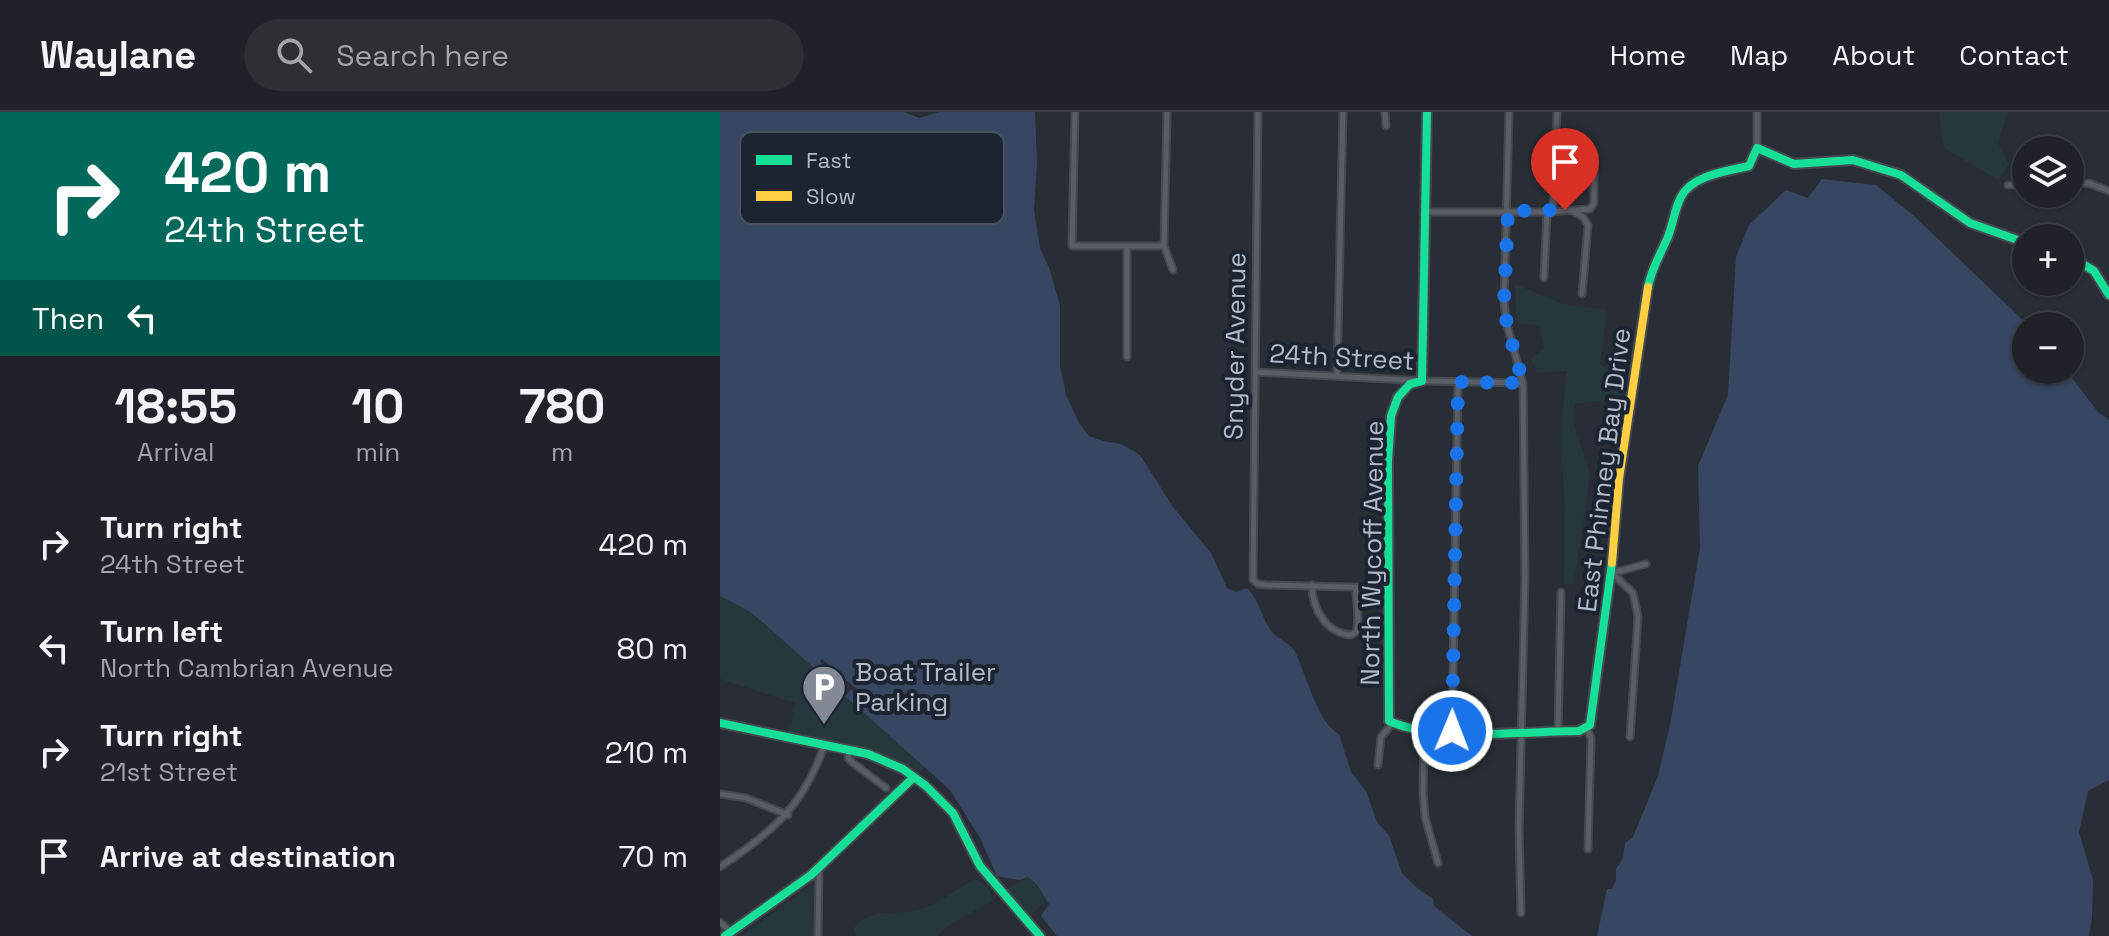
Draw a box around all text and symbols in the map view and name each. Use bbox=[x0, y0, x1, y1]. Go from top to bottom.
search box bbox=[244, 19, 804, 91]
text: Waylane bbox=[40, 31, 196, 79]
icon: search bbox=[272, 33, 316, 77]
text: Search here bbox=[336, 36, 509, 75]
text: Home bbox=[1610, 37, 1686, 73]
text: Map bbox=[1730, 37, 1788, 73]
text: About bbox=[1832, 37, 1915, 73]
text: Contact bbox=[1959, 37, 2069, 73]
pin bbox=[1531, 128, 1599, 210]
legend bbox=[740, 132, 1004, 224]
map controls bbox=[2012, 136, 2084, 384]
button: layers bbox=[2012, 136, 2084, 208]
text: 420 m bbox=[164, 137, 331, 208]
icon: arrive bbox=[1543, 140, 1587, 184]
icon: right bbox=[32, 144, 136, 248]
text: Fast bbox=[806, 146, 852, 174]
text: Slow bbox=[806, 182, 856, 210]
text: 24th Street bbox=[164, 207, 365, 253]
button: + bbox=[2012, 224, 2084, 296]
street label: Snyder Avenue bbox=[1216, 252, 1254, 440]
icon: left bbox=[120, 296, 164, 340]
text: Then bbox=[32, 299, 104, 338]
button: − bbox=[2012, 312, 2084, 384]
street label: East Phinney Bay Drive bbox=[1570, 326, 1638, 614]
street label: 24th Street bbox=[1269, 336, 1415, 378]
text: 18:55 bbox=[115, 376, 237, 437]
text: 10 bbox=[352, 376, 404, 437]
text: 780 bbox=[519, 376, 605, 437]
street label: North Wycoff Avenue bbox=[1353, 420, 1391, 686]
text: Arrival bbox=[137, 435, 214, 469]
text: min bbox=[356, 435, 400, 469]
text: m bbox=[551, 435, 573, 469]
text: Turn right bbox=[100, 508, 243, 547]
icon: right bbox=[32, 522, 76, 566]
text: 420 m bbox=[598, 525, 688, 564]
text: 24th Street bbox=[100, 547, 245, 581]
text: Turn left bbox=[100, 612, 223, 651]
icon: left bbox=[32, 626, 76, 670]
text: 80 m bbox=[617, 629, 688, 668]
text: North Cambrian Avenue bbox=[100, 651, 394, 685]
place label: Boat Trailer Parking bbox=[855, 655, 996, 719]
parking icon: Boat Trailer Parking bbox=[800, 663, 848, 726]
position arrow bbox=[1410, 689, 1494, 773]
text: Turn right bbox=[100, 716, 243, 755]
icon: right bbox=[32, 730, 76, 774]
text: 210 m bbox=[605, 733, 688, 772]
text: 21st Street bbox=[100, 755, 238, 789]
icon: arrive bbox=[32, 834, 76, 878]
text: Arrive at destination bbox=[100, 837, 396, 876]
text: 70 m bbox=[619, 837, 688, 876]

